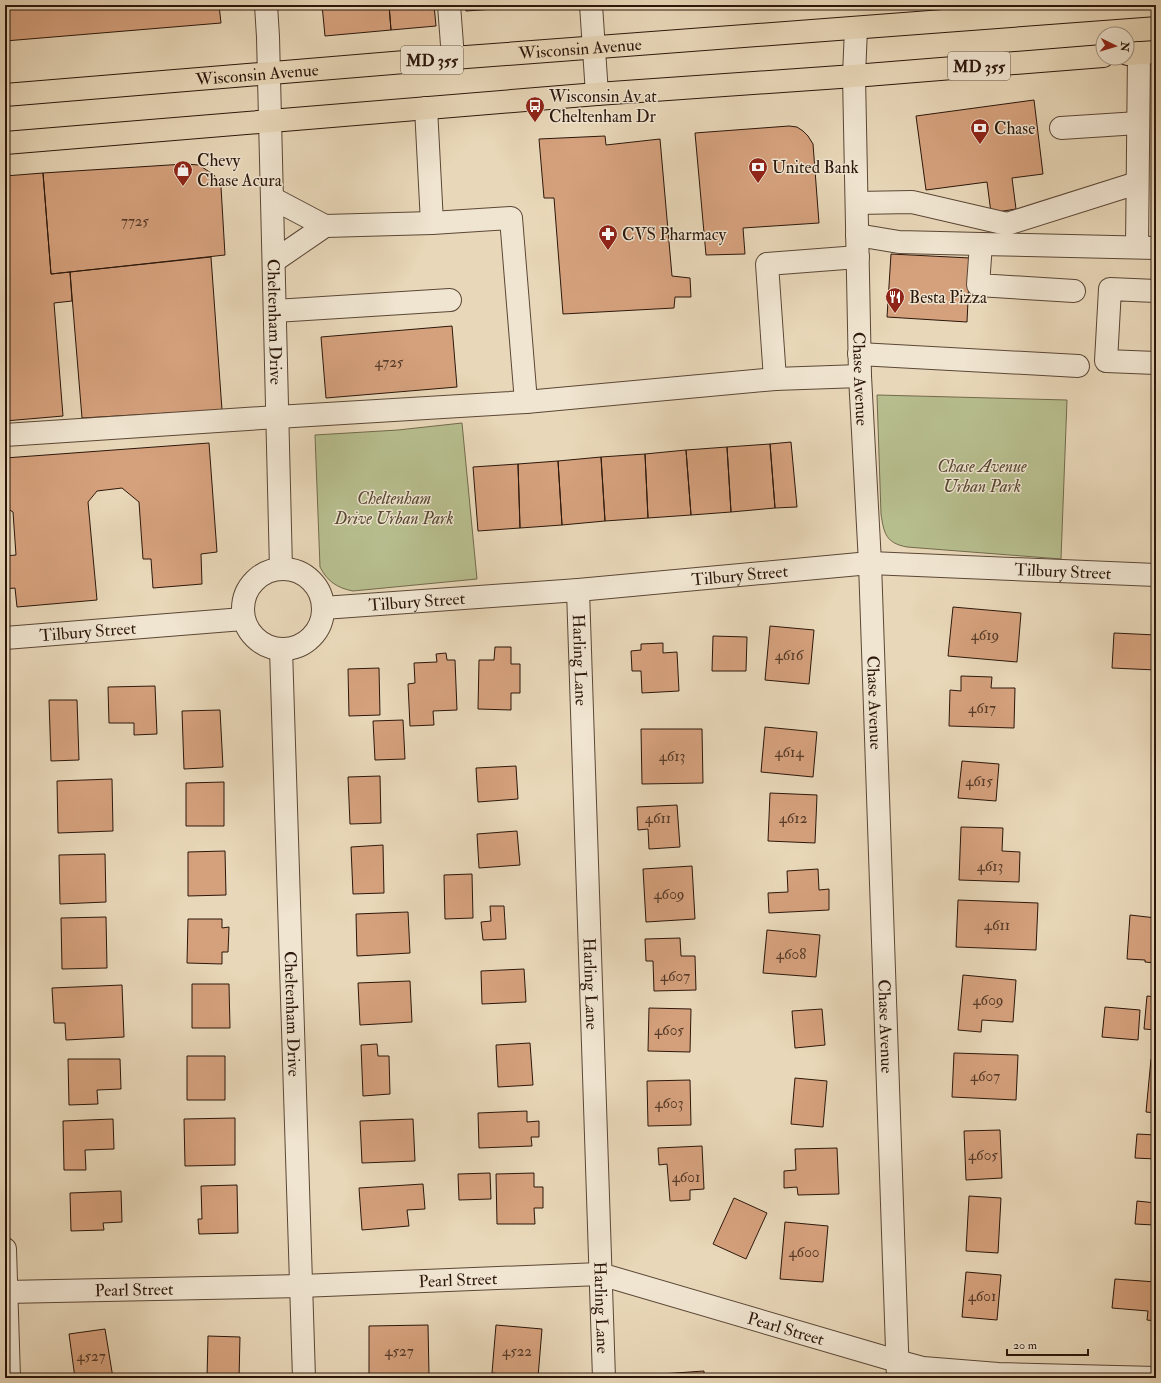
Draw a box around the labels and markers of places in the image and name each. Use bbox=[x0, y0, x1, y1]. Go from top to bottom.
place label: Wisconsin Av at Cheltenham Dr bbox=[548, 86, 657, 127]
bus stop icon: Wisconsin Av at Cheltenham Dr bbox=[524, 95, 546, 123]
bank icon: Chase bbox=[969, 117, 991, 145]
place label: Chase bbox=[994, 118, 1035, 139]
place label: Chevy Chase Acura bbox=[197, 150, 283, 191]
bank icon: United Bank bbox=[747, 156, 769, 184]
place label: United Bank bbox=[772, 157, 859, 178]
shop icon: Chevy Chase Acura bbox=[172, 159, 194, 187]
pharmacy icon: CVS Pharmacy bbox=[597, 223, 619, 251]
place label: CVS Pharmacy bbox=[622, 224, 727, 246]
restaurant icon: Besta Pizza bbox=[884, 286, 906, 314]
place label: Besta Pizza bbox=[909, 287, 988, 308]

